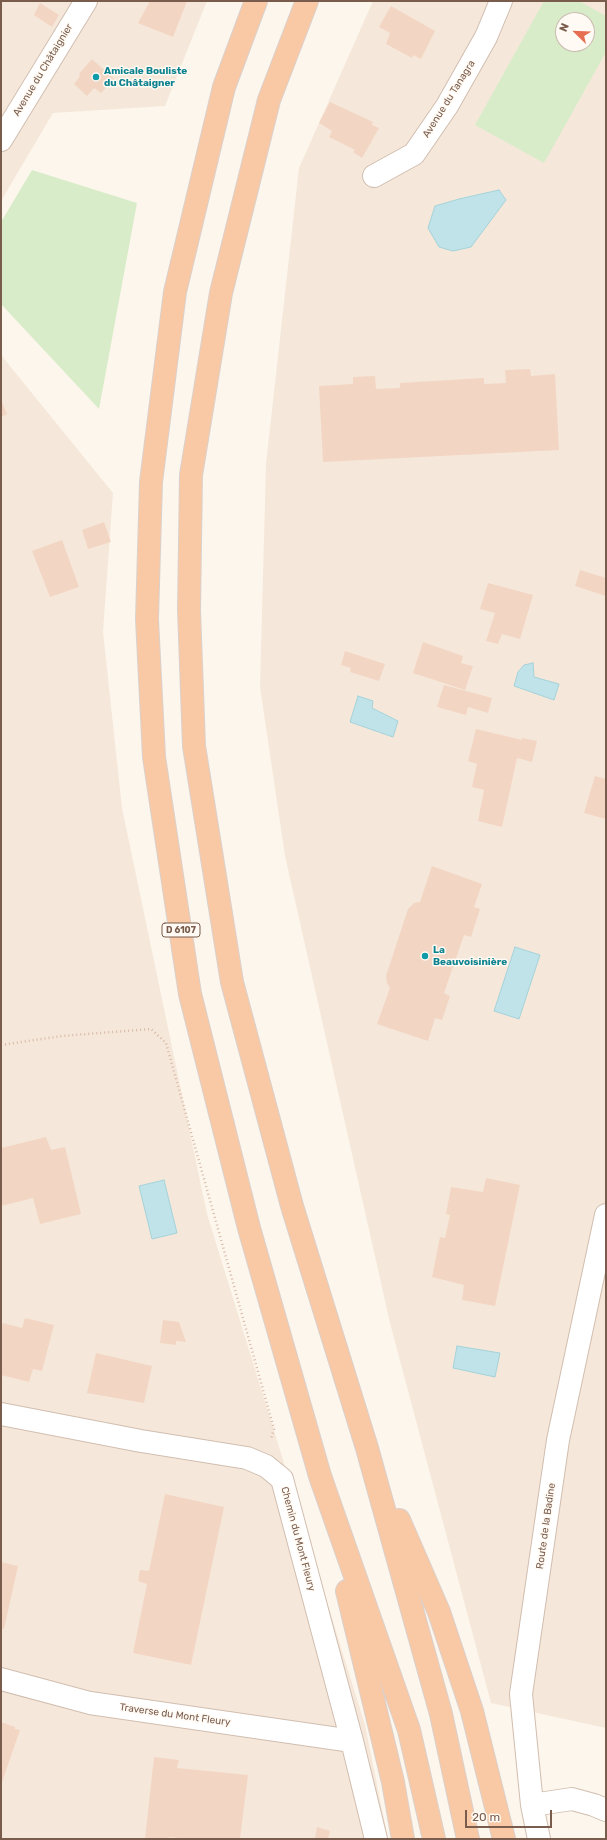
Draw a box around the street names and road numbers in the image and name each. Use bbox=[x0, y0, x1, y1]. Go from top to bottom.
street label: Avenue du Châtaignier bbox=[11, 22, 75, 118]
street label: Avenue du Tanagra bbox=[420, 58, 478, 140]
road number: D 6107 bbox=[162, 923, 200, 937]
street label: Route de la Badine bbox=[534, 1482, 558, 1570]
street label: Chemin du Mont Fleury bbox=[278, 1485, 318, 1593]
street label: Traverse du Mont Fleury bbox=[119, 1701, 231, 1729]

